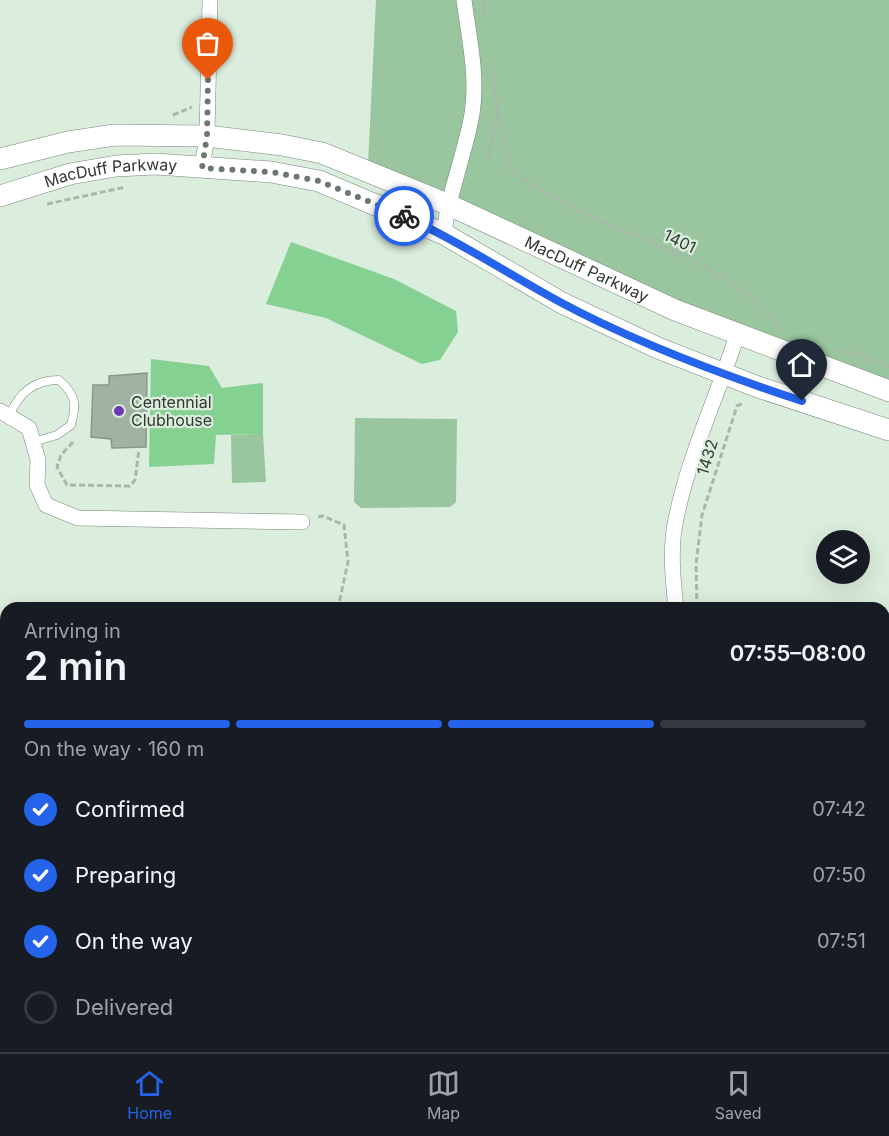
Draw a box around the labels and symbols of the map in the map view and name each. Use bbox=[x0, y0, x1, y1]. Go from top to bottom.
pin bbox=[182, 18, 233, 80]
street label: MacDuff Parkway bbox=[42, 154, 178, 192]
courier bbox=[374, 186, 434, 246]
street label: 1401 bbox=[661, 225, 699, 257]
street label: MacDuff Parkway bbox=[522, 232, 652, 306]
pin bbox=[776, 339, 827, 401]
place label: Centennial Clubhouse bbox=[131, 392, 212, 430]
marker: Centennial Clubhouse bbox=[112, 404, 126, 418]
street label: 1432 bbox=[692, 437, 722, 477]

